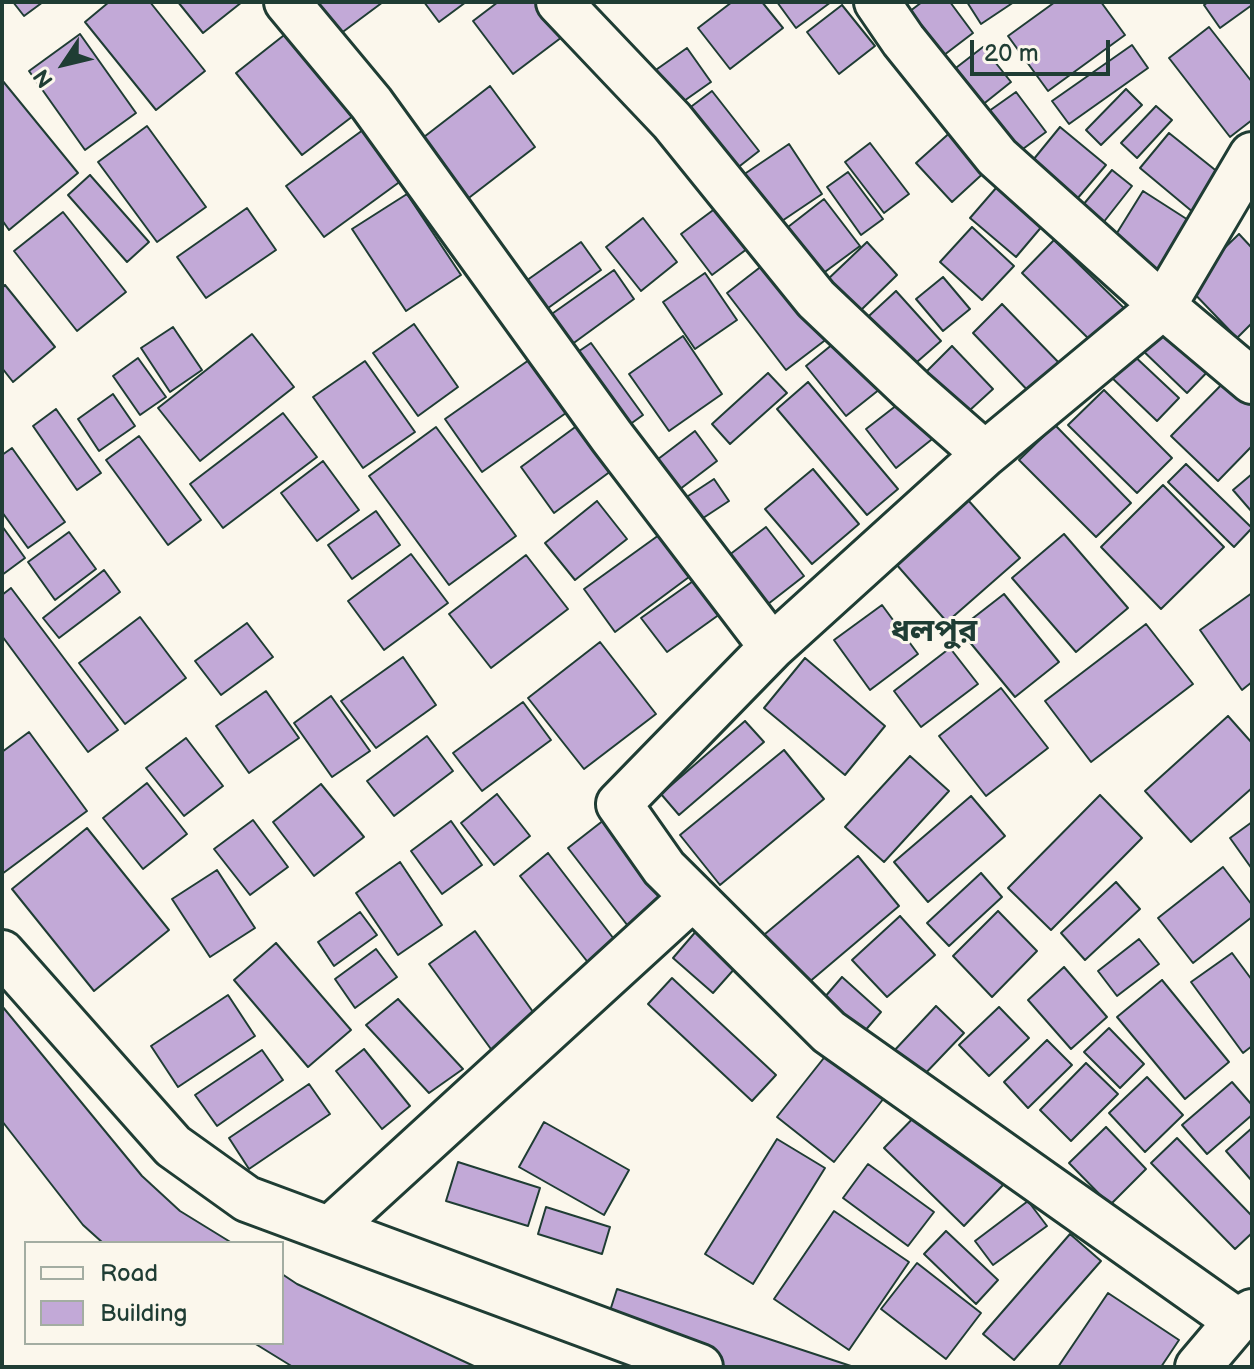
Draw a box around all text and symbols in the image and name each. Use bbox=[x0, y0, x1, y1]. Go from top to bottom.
north arrow bbox=[24, 24, 104, 104]
scale bar bbox=[974, 24, 1114, 74]
text: 20 m bbox=[984, 39, 1039, 68]
text: N bbox=[28, 64, 60, 93]
district label: ধলপুর bbox=[891, 614, 977, 652]
legend bbox=[24, 1241, 284, 1345]
text: Road bbox=[100, 1259, 158, 1288]
text: Building bbox=[100, 1299, 187, 1328]

